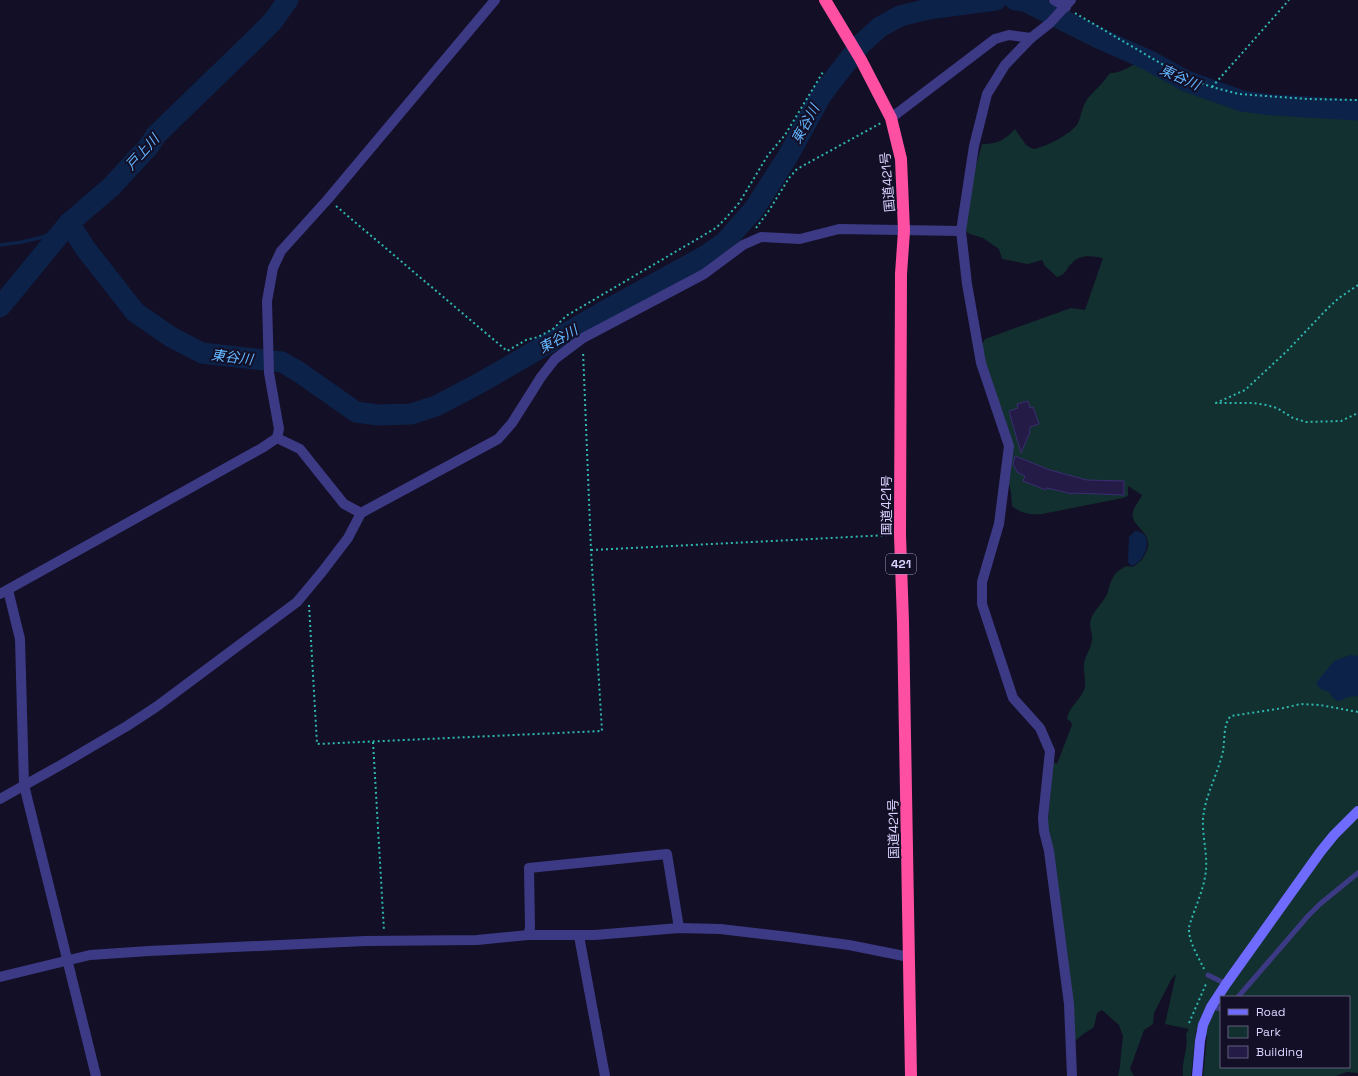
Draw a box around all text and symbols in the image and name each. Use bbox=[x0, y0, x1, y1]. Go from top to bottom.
water label: 東谷川 bbox=[1157, 60, 1205, 95]
water label: 東谷川 bbox=[787, 100, 824, 147]
water label: 戸上川 bbox=[121, 129, 164, 174]
street label: 国道421号 bbox=[876, 151, 899, 213]
water label: 東谷川 bbox=[535, 320, 582, 357]
water label: 東谷川 bbox=[210, 346, 256, 369]
street label: 国道421号 bbox=[878, 475, 895, 535]
road number: 421 bbox=[886, 554, 916, 574]
street label: 国道421号 bbox=[884, 799, 903, 859]
legend bbox=[1220, 996, 1350, 1068]
text: Road bbox=[1256, 1004, 1285, 1020]
text: Park bbox=[1256, 1024, 1281, 1040]
text: Building bbox=[1256, 1044, 1303, 1060]

